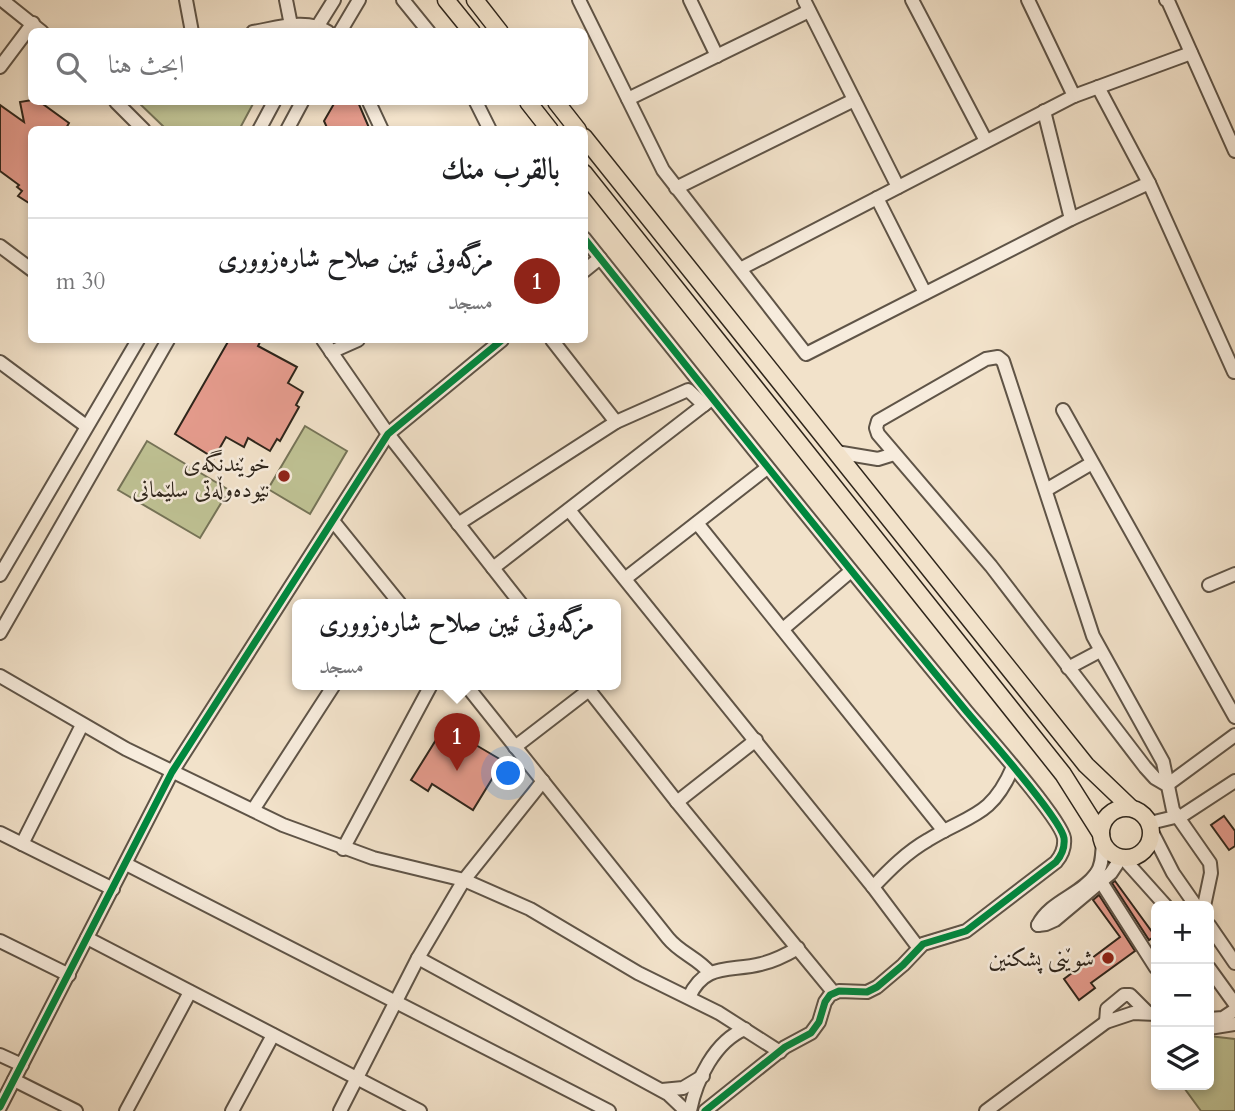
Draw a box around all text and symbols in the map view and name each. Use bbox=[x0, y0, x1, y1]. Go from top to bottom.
search box bbox=[28, 28, 588, 105]
text: ابحث هنا bbox=[108, 47, 184, 82]
icon: search bbox=[52, 48, 90, 86]
text: بالقرب منك bbox=[441, 149, 560, 190]
text: مزگەوتی ئیبن صلاح شارەزووری bbox=[218, 241, 493, 276]
text: 30 m bbox=[56, 266, 105, 297]
text: 1 bbox=[531, 266, 543, 297]
text: مسجد bbox=[448, 286, 493, 317]
place label: خوێندنگەی نێوده‌وڵه‌تی سلێمانی bbox=[132, 448, 270, 505]
marker: خوێندنگەی نێوده‌وڵه‌تی سلێمانی bbox=[276, 468, 292, 484]
popup bbox=[292, 599, 621, 690]
text: مزگەوتی ئیبن صلاح شارەزووری bbox=[319, 605, 594, 640]
text: مسجد bbox=[319, 650, 364, 681]
pin: 1 bbox=[434, 713, 480, 771]
your location bbox=[491, 756, 525, 790]
map controls bbox=[1151, 901, 1214, 1090]
button: + bbox=[1151, 901, 1214, 964]
place label: شوێنی پشکنین bbox=[989, 943, 1094, 974]
marker: شوێنی پشکنین bbox=[1100, 950, 1116, 966]
button: − bbox=[1151, 964, 1214, 1027]
button: layers bbox=[1151, 1027, 1214, 1090]

